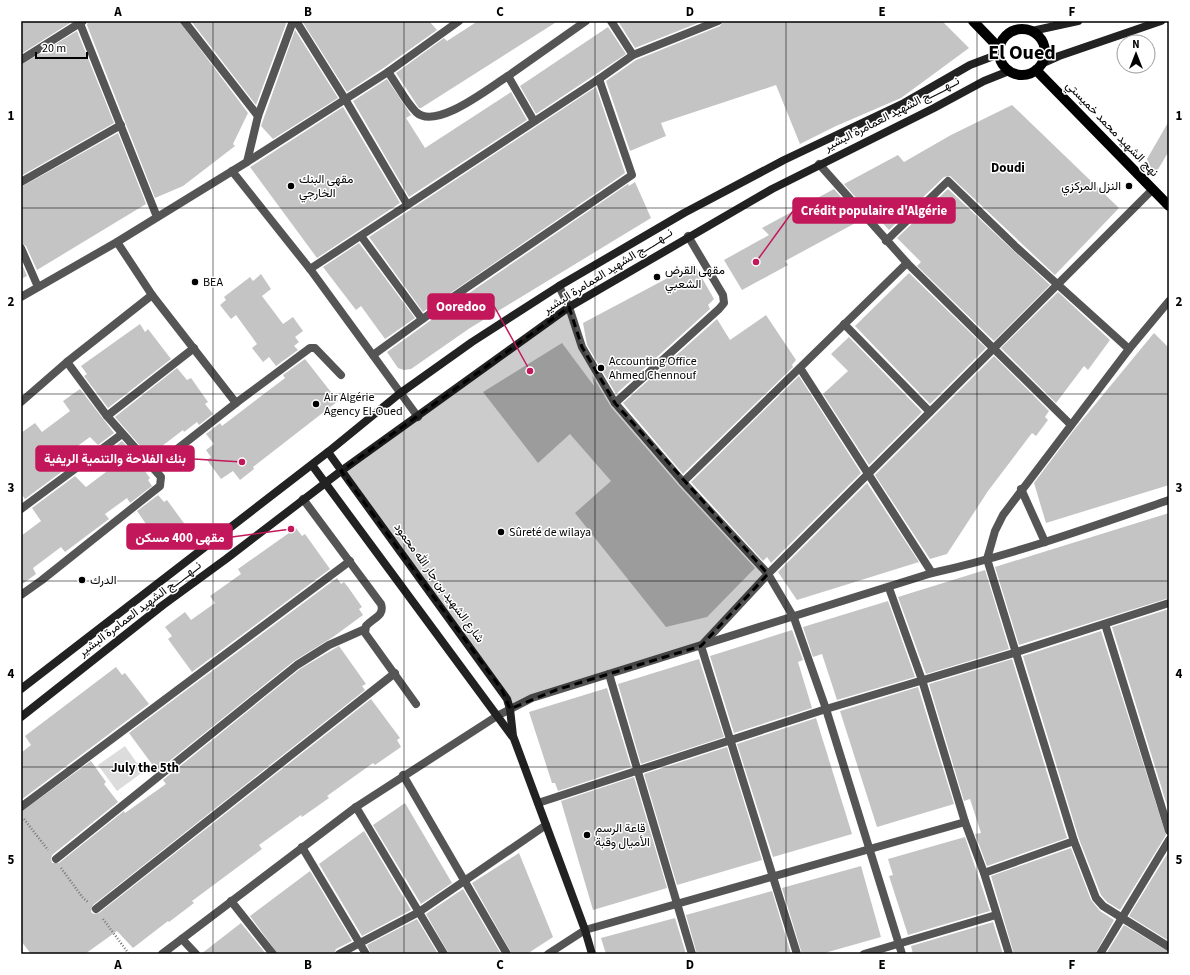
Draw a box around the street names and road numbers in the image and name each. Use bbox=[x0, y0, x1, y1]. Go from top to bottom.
street label: نــهـــــج الشهيد العمامرة البشير bbox=[820, 72, 963, 156]
street label: نهج الشهيد محمد خميستي bbox=[1061, 77, 1162, 181]
street label: نــهـــــج الشهيد العمامرة البشير bbox=[539, 224, 676, 318]
street label: شارع الشهيد بن جار الله محمود bbox=[390, 520, 488, 646]
street label: نــهـــــج الشهيد العمامرة البشير bbox=[74, 557, 205, 661]

